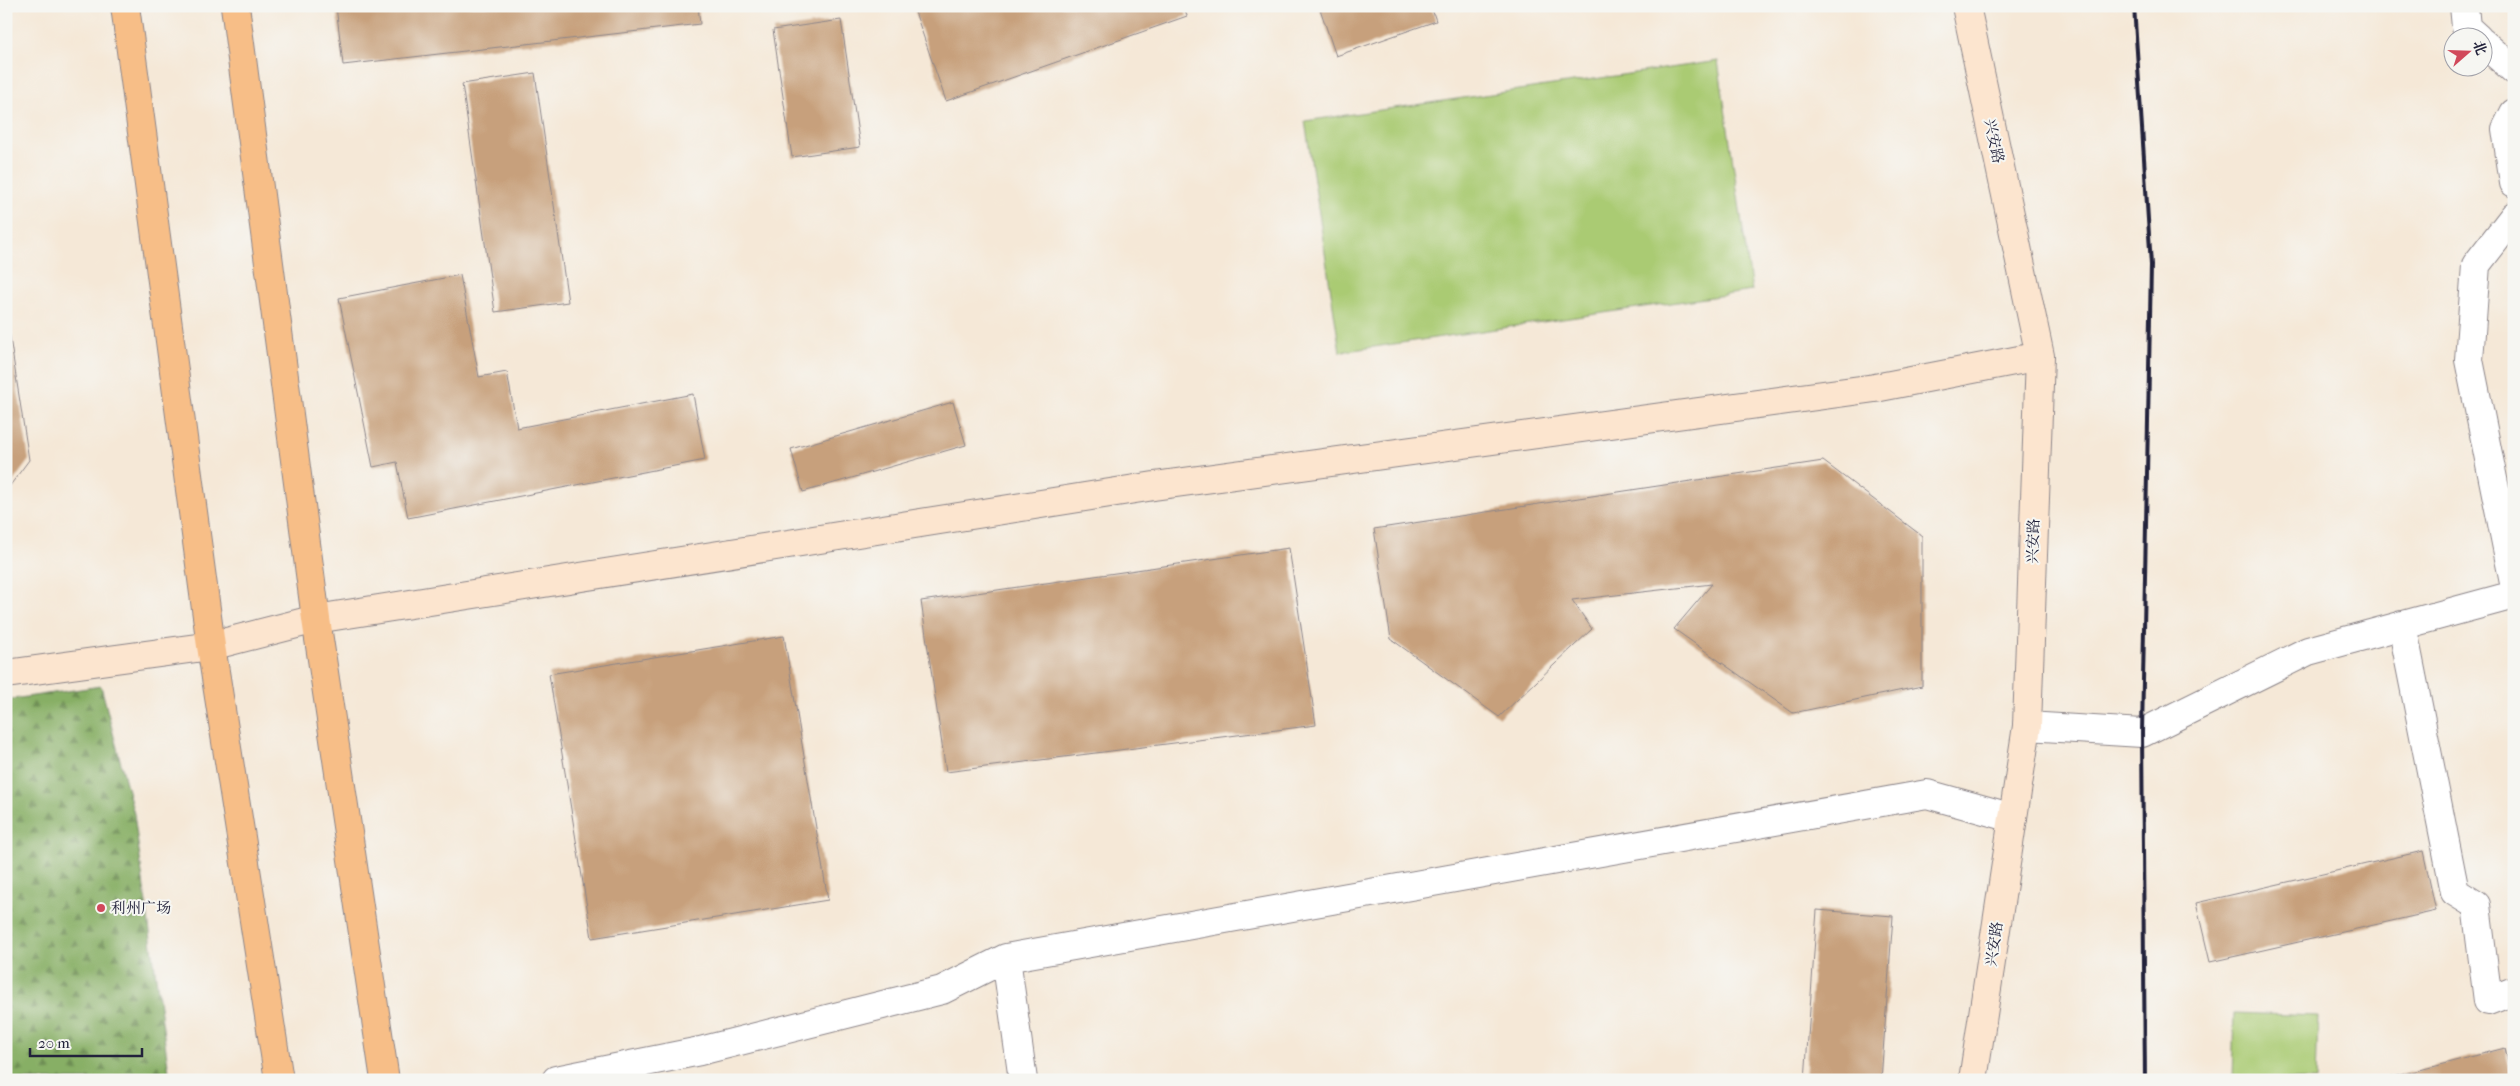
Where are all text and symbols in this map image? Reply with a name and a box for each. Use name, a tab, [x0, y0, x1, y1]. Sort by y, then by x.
north arrow	[2442, 28, 2492, 78]
text: 北	[2469, 38, 2490, 57]
street label: 兴安路	[1981, 117, 2007, 165]
street label: 兴安路	[2023, 518, 2043, 564]
place label: 利州广场	[111, 899, 171, 917]
marker: 利州广场	[95, 902, 107, 914]
street label: 兴安路	[1982, 920, 2006, 968]
scale bar	[30, 1026, 142, 1058]
text: 20 m	[38, 1034, 70, 1052]

